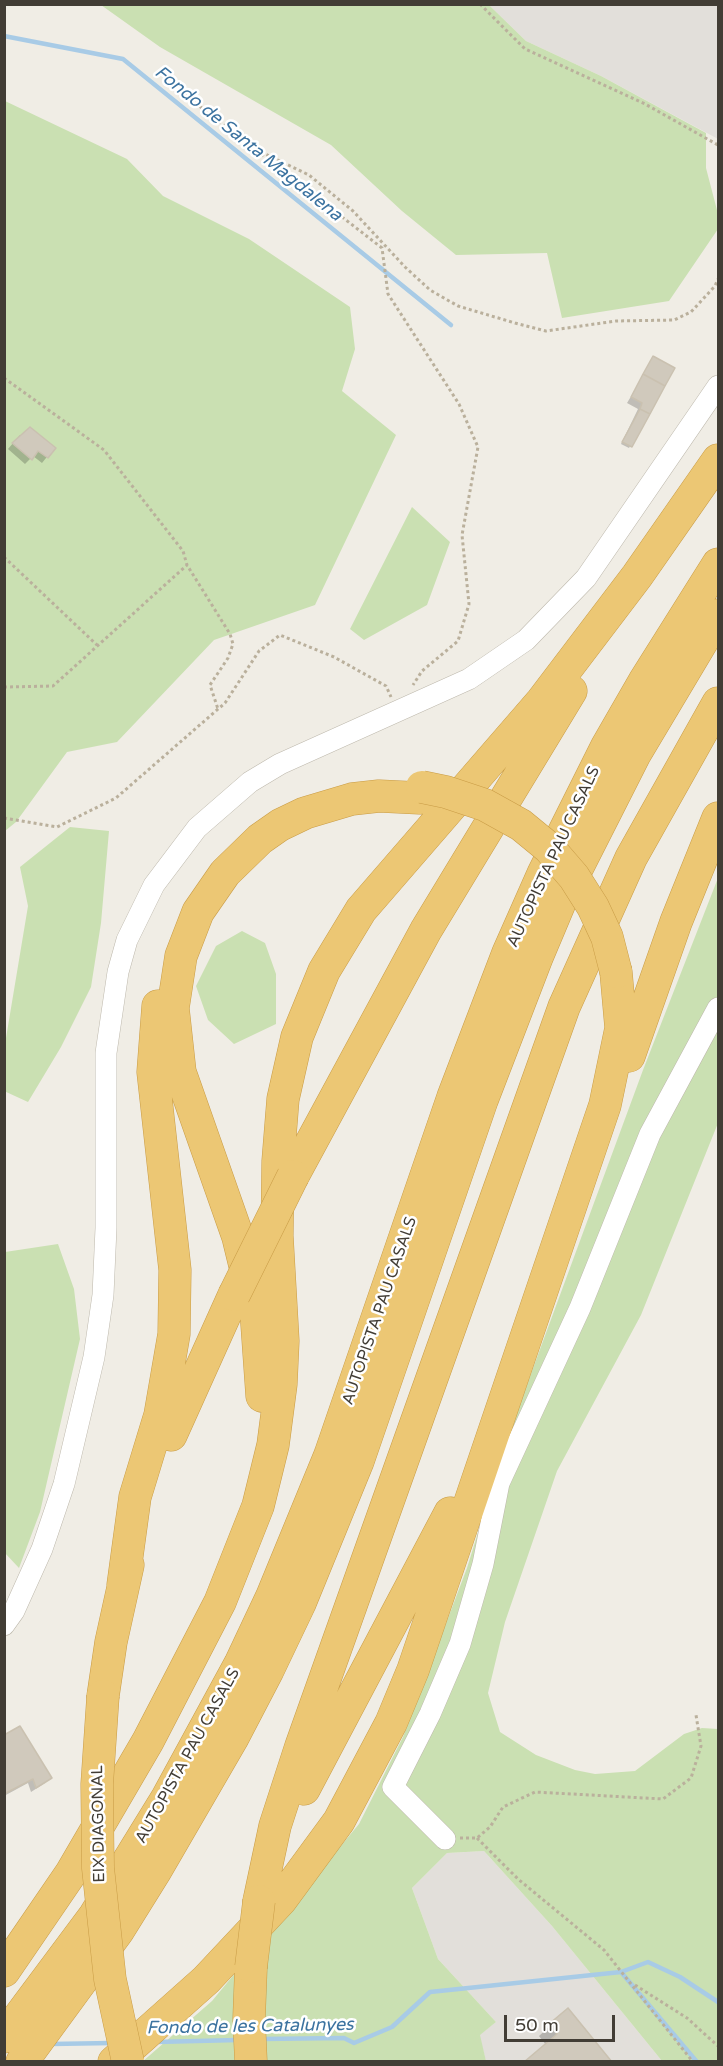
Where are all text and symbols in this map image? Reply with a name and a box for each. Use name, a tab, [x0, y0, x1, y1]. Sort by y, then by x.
water label: Fondo de Santa Magdalena	[150, 62, 346, 226]
street label: AUTOPISTA PAU CASALS	[504, 763, 604, 951]
street label: AUTOPISTA PAU CASALS	[339, 1215, 421, 1407]
street label: AUTOPISTA PAU CASALS	[132, 1665, 244, 1847]
street label: EIX DIAGONAL	[88, 1765, 110, 1883]
scale bar	[507, 2003, 618, 2041]
water label: Fondo de les Catalunyes	[146, 2014, 354, 2040]
text: 50 m	[515, 2014, 559, 2036]

